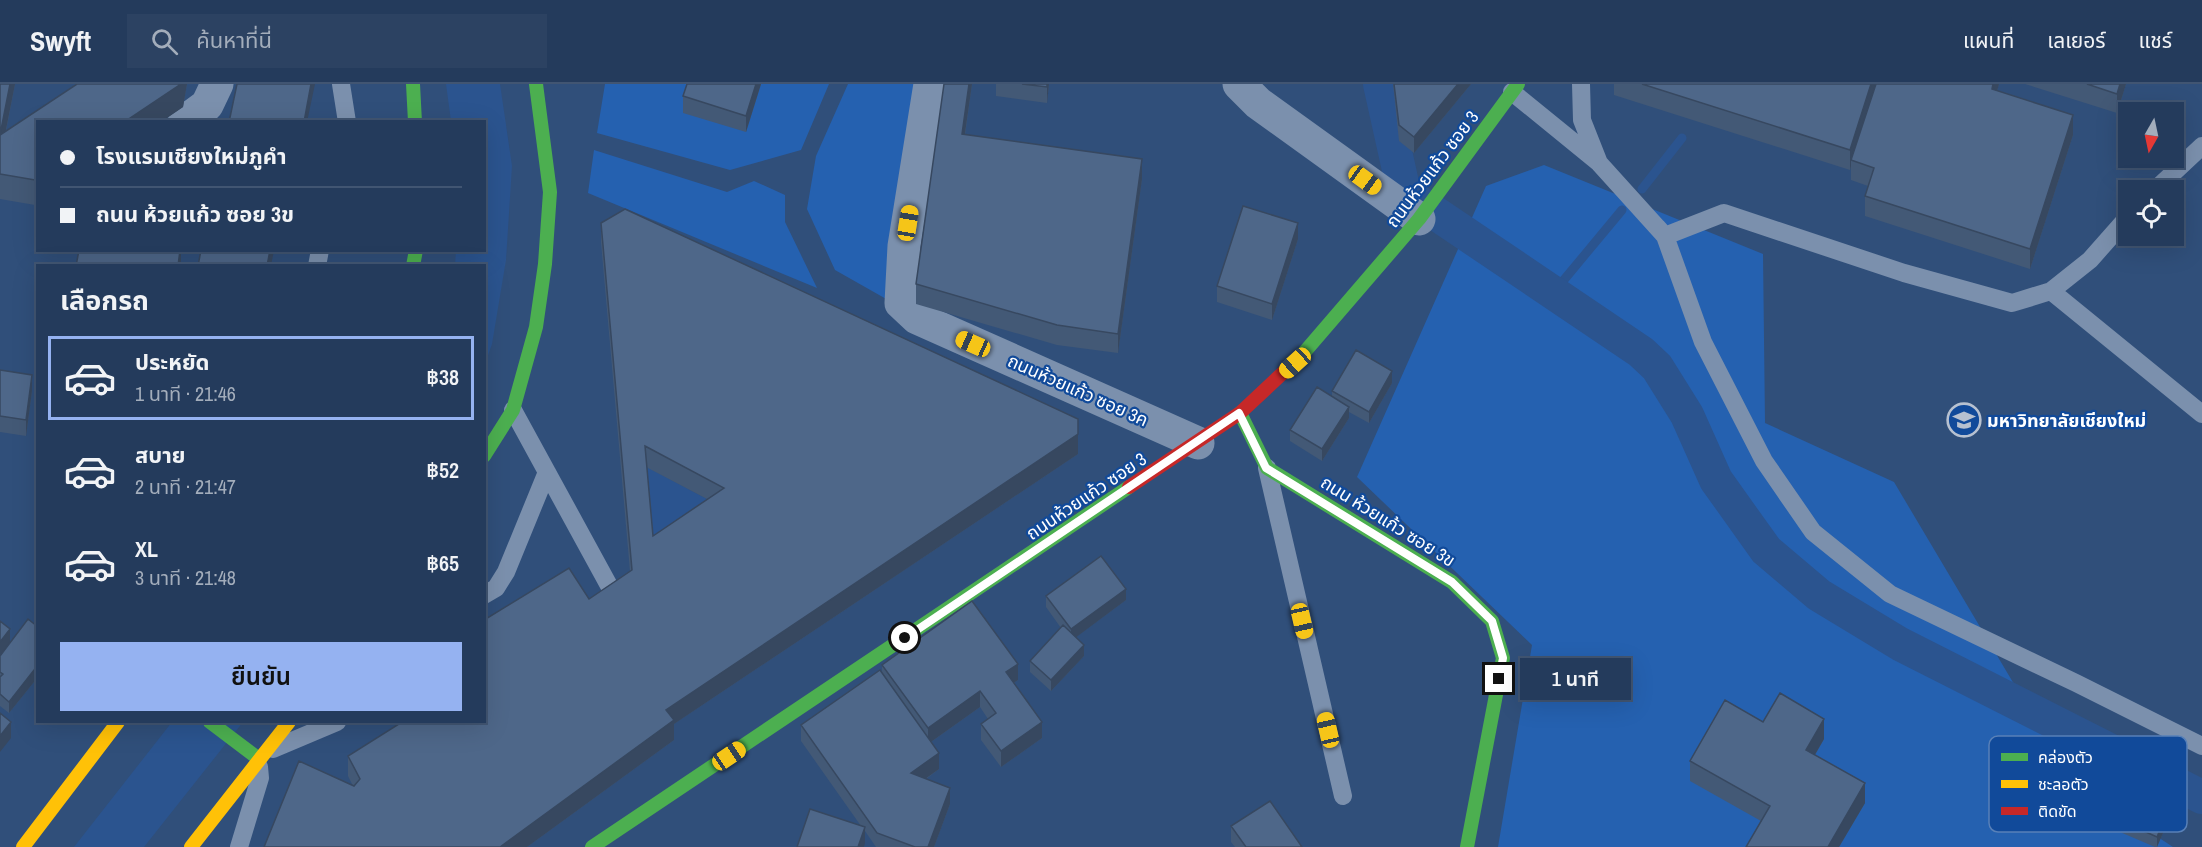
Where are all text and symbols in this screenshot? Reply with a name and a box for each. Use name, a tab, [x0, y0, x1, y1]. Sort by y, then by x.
search box	[127, 14, 547, 68]
text: Swyft	[30, 22, 91, 60]
icon: search	[148, 25, 181, 58]
text: ค้นหาที่นี่	[196, 25, 272, 55]
text: แผนที่	[1963, 26, 2014, 55]
text: เลเยอร์	[2047, 26, 2106, 55]
text: แชร์	[2139, 26, 2172, 55]
north arrow	[2118, 102, 2184, 168]
map controls	[2118, 102, 2184, 246]
street label: ถนนห้วยแก้ว ซอย 3	[1380, 105, 1484, 233]
text: โรงแรมเชียงใหม่ภูคำ	[96, 141, 287, 171]
car	[1345, 162, 1385, 198]
button: locate	[2118, 180, 2184, 246]
text: ถนน ห้วยแก้ว ซอย 3ข	[96, 199, 294, 229]
car	[896, 204, 920, 242]
text: เลือกรถ	[60, 282, 149, 318]
car	[953, 328, 993, 360]
car	[1276, 344, 1314, 382]
text: ประหยัด	[135, 347, 210, 377]
street label: ถนนห้วยแก้ว ซอย 3ค	[1004, 348, 1152, 432]
icon: car	[63, 351, 117, 405]
text: ฿38	[426, 362, 459, 392]
text: 1 นาที · 21:46	[135, 380, 236, 407]
school or university icon: มหาวิทยาลัยเชียงใหม่	[1946, 402, 1982, 438]
place label: มหาวิทยาลัยเชียงใหม่	[1987, 408, 2146, 433]
text: สบาย	[135, 440, 185, 470]
icon: car	[63, 444, 117, 498]
street label: ถนนห้วยแก้ว ซอย 3	[1021, 446, 1151, 546]
text: ฿52	[426, 455, 459, 485]
street label: ถนน ห้วยแก้ว ซอย 3ข	[1316, 470, 1460, 572]
text: 2 นาที · 21:47	[135, 473, 236, 500]
text: XL	[135, 534, 158, 564]
icon: car	[63, 537, 117, 591]
text: ฿65	[426, 548, 459, 578]
text: 3 นาที · 21:48	[135, 564, 236, 591]
car	[1289, 601, 1315, 641]
route start	[891, 624, 918, 651]
button: ยืนยัน	[60, 642, 462, 711]
callout: 1 นาที	[1520, 658, 1631, 700]
route end	[1485, 665, 1512, 692]
text: 1 นาที	[1552, 665, 1599, 692]
car	[1315, 710, 1341, 750]
legend	[1989, 736, 2187, 832]
car	[709, 738, 749, 774]
text: คล่องตัว	[2038, 746, 2093, 768]
text: ชะลอตัว	[2038, 773, 2089, 795]
text: ติดขัด	[2038, 800, 2077, 822]

